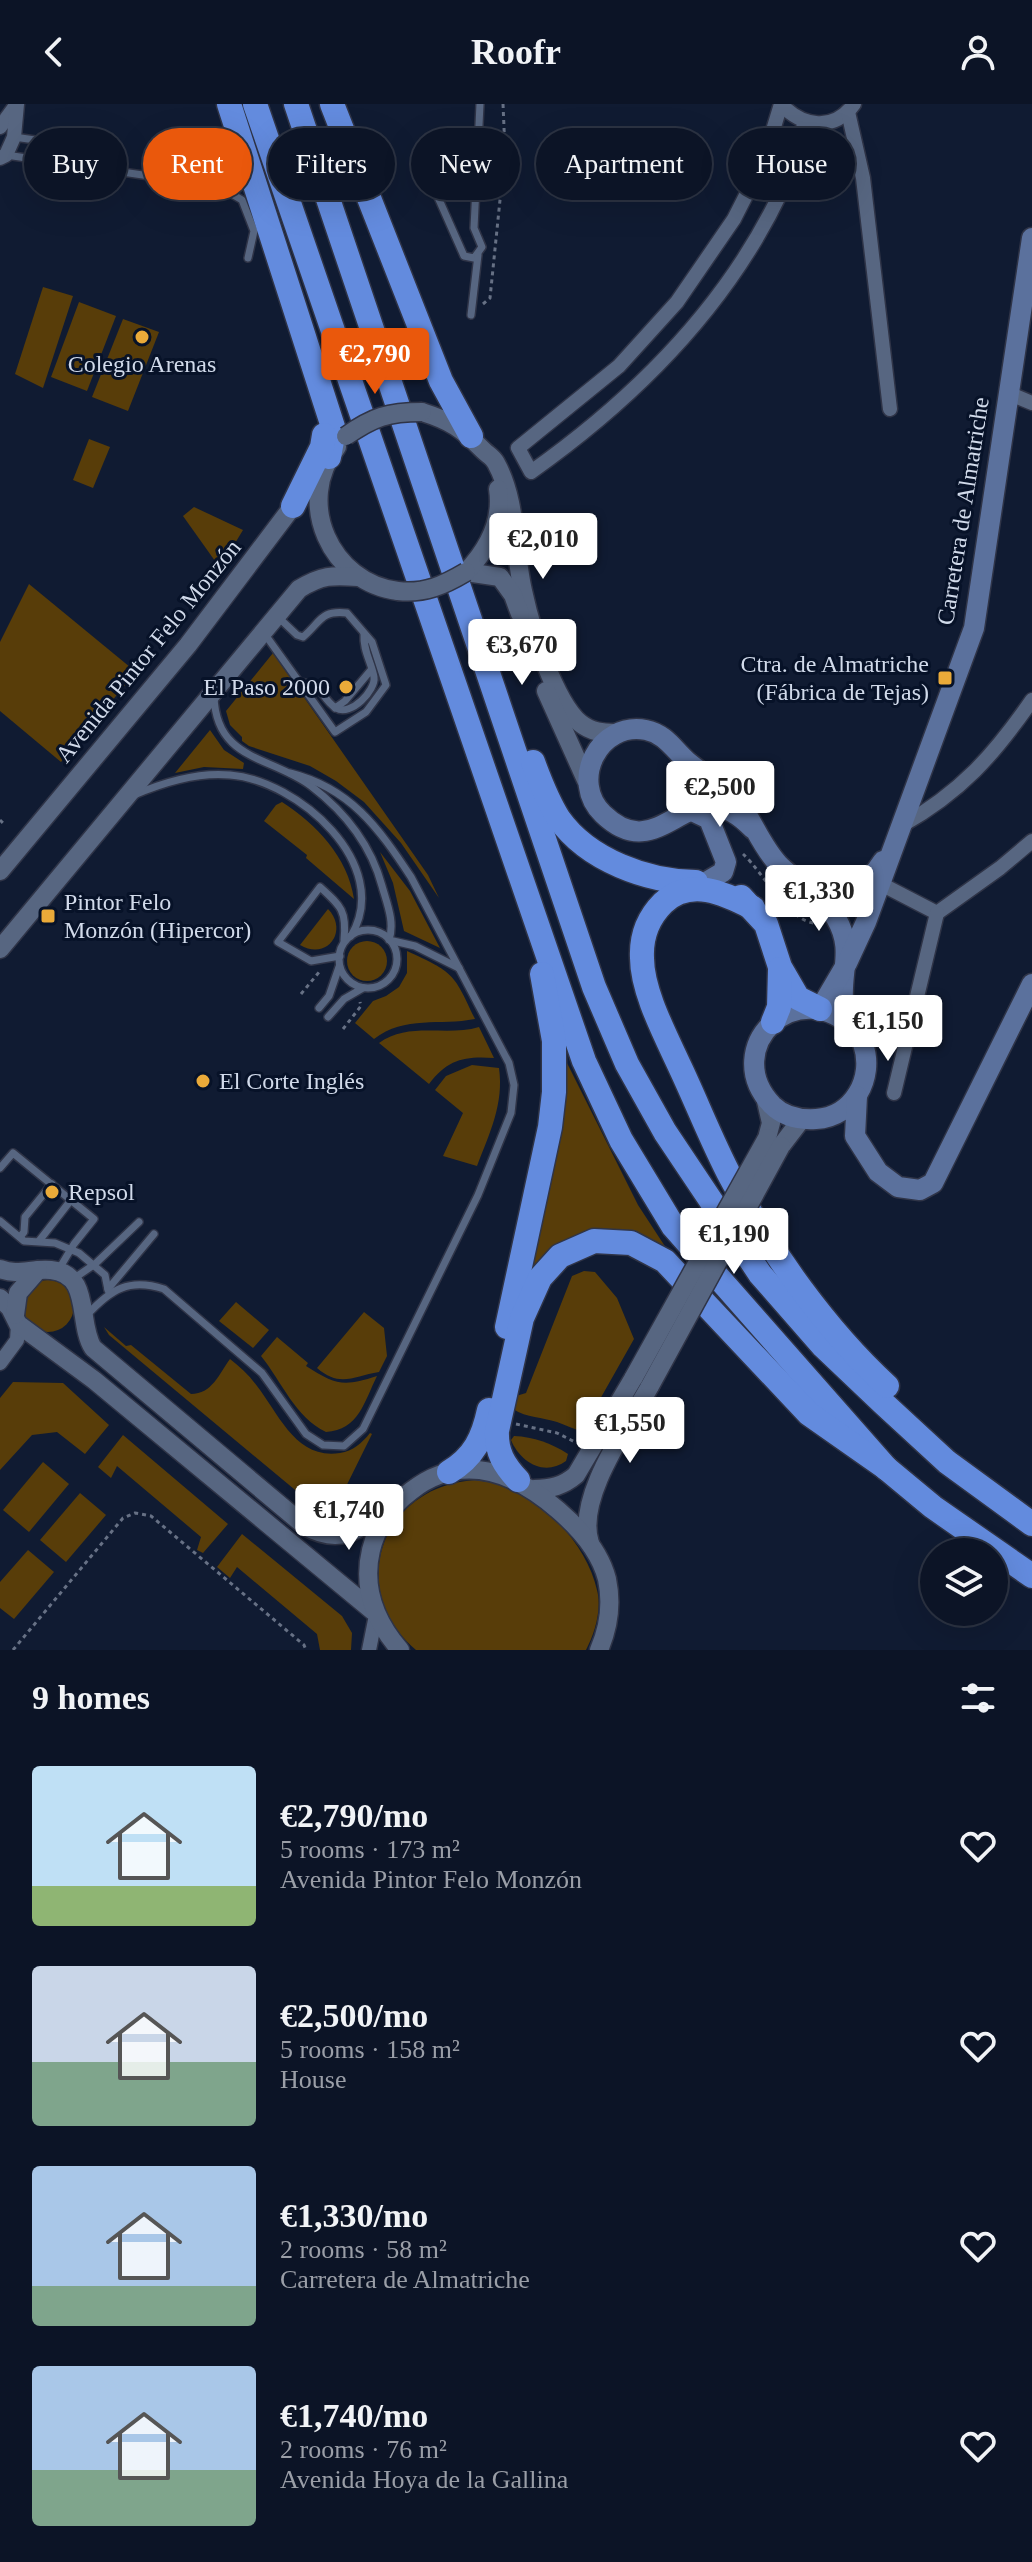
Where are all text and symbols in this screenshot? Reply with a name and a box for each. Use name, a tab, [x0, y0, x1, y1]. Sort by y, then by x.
icon: back	[32, 30, 76, 74]
icon: person	[956, 30, 1000, 74]
text: Roofr	[471, 32, 561, 72]
chip: Buy	[24, 128, 127, 200]
chip: Rent	[143, 128, 252, 200]
chip: Filters	[268, 128, 395, 200]
chip: New	[411, 128, 520, 200]
chip: Apartment	[536, 128, 712, 200]
chip: House	[728, 128, 855, 200]
marker: Colegio Arenas	[133, 328, 151, 346]
pin: €2,790	[310, 328, 440, 396]
text: €2,790	[339, 339, 411, 368]
place label: Colegio Arenas	[68, 351, 216, 377]
street label: Carretera de Almatriche	[932, 395, 994, 627]
pin: €2,010	[478, 513, 608, 581]
text: €2,010	[507, 524, 579, 553]
street label: Avenida Pintor Felo Monzón	[50, 534, 246, 768]
pin: €3,670	[457, 619, 587, 687]
text: €3,670	[486, 630, 558, 659]
place label: Ctra. de Almatriche (Fábrica de Tejas)	[740, 651, 929, 705]
marker: Ctra. de Almatriche (Fábrica de Tejas)	[936, 669, 954, 687]
place label: El Paso 2000	[203, 674, 330, 700]
marker: El Paso 2000	[337, 678, 355, 696]
pin: €2,500	[655, 761, 785, 829]
text: €2,500	[684, 772, 756, 801]
pin: €1,330	[754, 865, 884, 933]
text: €1,330	[783, 876, 855, 905]
place label: Pintor Felo Monzón (Hipercor)	[64, 889, 251, 943]
marker: Pintor Felo Monzón (Hipercor)	[39, 907, 57, 925]
pin: €1,150	[823, 995, 953, 1063]
text: €1,150	[852, 1006, 924, 1035]
place label: El Corte Inglés	[219, 1068, 364, 1094]
marker: El Corte Inglés	[194, 1072, 212, 1090]
place label: Repsol	[68, 1179, 135, 1205]
marker: Repsol	[43, 1183, 61, 1201]
pin: €1,190	[669, 1208, 799, 1276]
text: €1,190	[698, 1219, 770, 1248]
pin: €1,550	[565, 1397, 695, 1465]
text: €1,550	[594, 1408, 666, 1437]
pin: €1,740	[284, 1484, 414, 1552]
text: €1,740	[313, 1495, 385, 1524]
map controls	[920, 1538, 1008, 1626]
button: layers	[920, 1538, 1008, 1626]
icon: filters	[956, 1676, 1000, 1720]
text: 9 homes	[32, 1679, 150, 1716]
text: €2,790/mo	[280, 1797, 428, 1834]
icon: home	[96, 1798, 192, 1894]
icon: heart	[956, 1824, 1000, 1868]
text: 5 rooms · 173 m²	[280, 1835, 460, 1864]
text: Avenida Pintor Felo Monzón	[280, 1865, 582, 1894]
text: €2,500/mo	[280, 1997, 428, 2034]
icon: home	[96, 1998, 192, 2094]
icon: heart	[956, 2024, 1000, 2068]
text: 5 rooms · 158 m²	[280, 2035, 460, 2064]
text: House	[280, 2065, 346, 2094]
text: €1,330/mo	[280, 2197, 428, 2234]
icon: home	[96, 2198, 192, 2294]
icon: heart	[956, 2224, 1000, 2268]
text: 2 rooms · 58 m²	[280, 2235, 447, 2264]
text: Carretera de Almatriche	[280, 2265, 530, 2294]
text: €1,740/mo	[280, 2397, 428, 2434]
icon: home	[96, 2398, 192, 2494]
icon: heart	[956, 2424, 1000, 2468]
text: 2 rooms · 76 m²	[280, 2435, 447, 2464]
text: Avenida Hoya de la Gallina	[280, 2465, 568, 2494]

